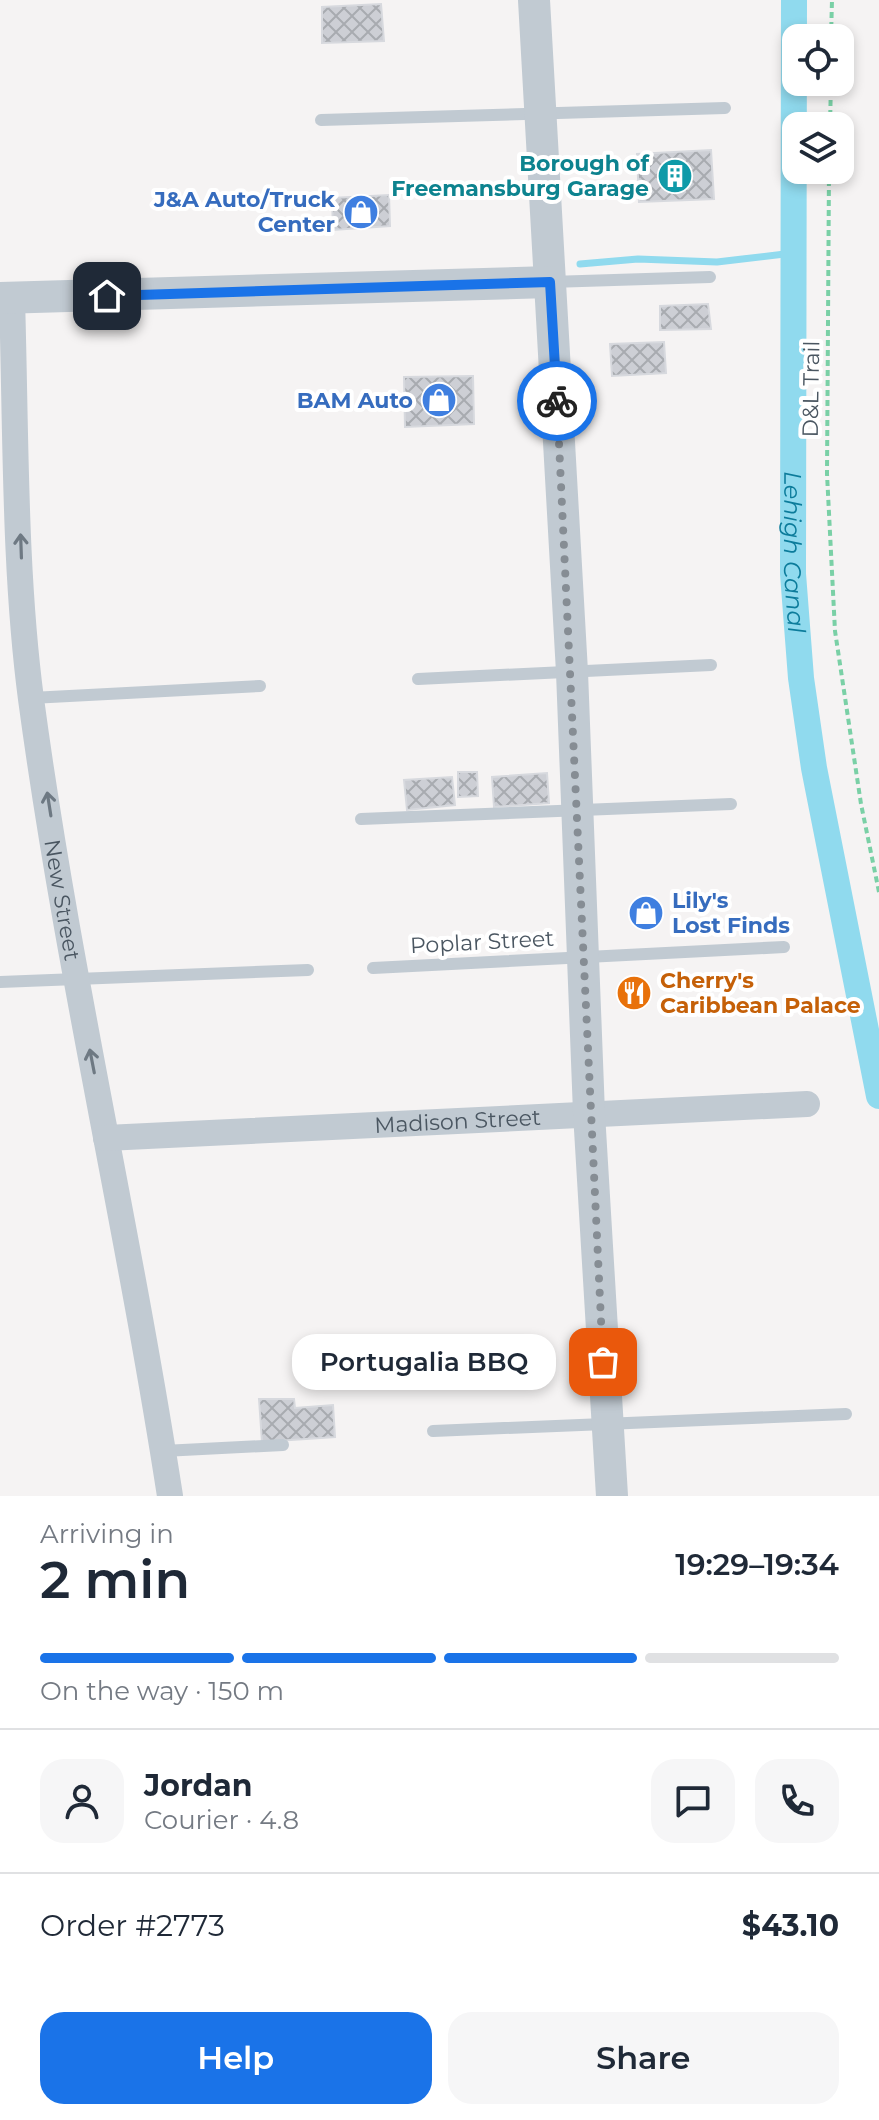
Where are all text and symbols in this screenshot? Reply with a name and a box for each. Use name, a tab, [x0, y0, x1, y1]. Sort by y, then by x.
map controls	[782, 24, 854, 184]
button: locate	[782, 24, 854, 96]
button: layers	[782, 112, 854, 184]
place label: Borough of Freemansburg Garage	[391, 150, 650, 202]
building icon: Borough of Freemansburg Garage	[656, 157, 694, 195]
place label: J&A Auto/Truck Center	[153, 186, 336, 238]
shop icon: J&A Auto/Truck Center	[342, 193, 380, 231]
pin	[73, 262, 141, 330]
icon: home	[85, 274, 129, 318]
street label: D&L Trail	[797, 340, 825, 438]
courier	[517, 361, 597, 441]
icon: bike	[535, 379, 579, 423]
shop icon: BAM Auto	[420, 381, 458, 419]
place label: BAM Auto	[297, 387, 413, 414]
water label: Lehigh Canal	[778, 471, 812, 635]
one-way arrow	[13, 533, 28, 560]
one-way arrow	[41, 792, 56, 818]
street label: New Street	[39, 837, 86, 963]
place label: Lily's Lost Finds	[672, 887, 790, 939]
shop icon: Lily's Lost Finds	[627, 894, 665, 932]
street label: Poplar Street	[409, 925, 555, 959]
place label: Cherry's Caribbean Palace	[660, 967, 861, 1019]
restaurant icon: Cherry's Caribbean Palace	[615, 974, 653, 1012]
one-way arrow	[83, 1049, 98, 1074]
street label: Madison Street	[374, 1103, 541, 1138]
pin	[569, 1328, 637, 1396]
callout: Portugalia BBQ	[291, 1334, 555, 1390]
icon: bag	[581, 1340, 625, 1384]
text: Portugalia BBQ	[320, 1346, 528, 1378]
text: Arriving in	[40, 1518, 174, 1550]
text: 19:29–19:34	[675, 1546, 839, 1583]
text: 2 min	[40, 1548, 190, 1611]
text: On the way · 150 m	[40, 1675, 284, 1707]
button: person	[40, 1759, 124, 1843]
button: chat	[651, 1759, 735, 1843]
button: phone	[755, 1759, 839, 1843]
text: Jordan	[144, 1767, 253, 1804]
text: Courier · 4.8	[144, 1804, 299, 1836]
text: Order #2773	[40, 1907, 225, 1944]
text: $43.10	[742, 1907, 839, 1944]
button: Help	[40, 2012, 432, 2104]
button: Share	[448, 2012, 839, 2104]

